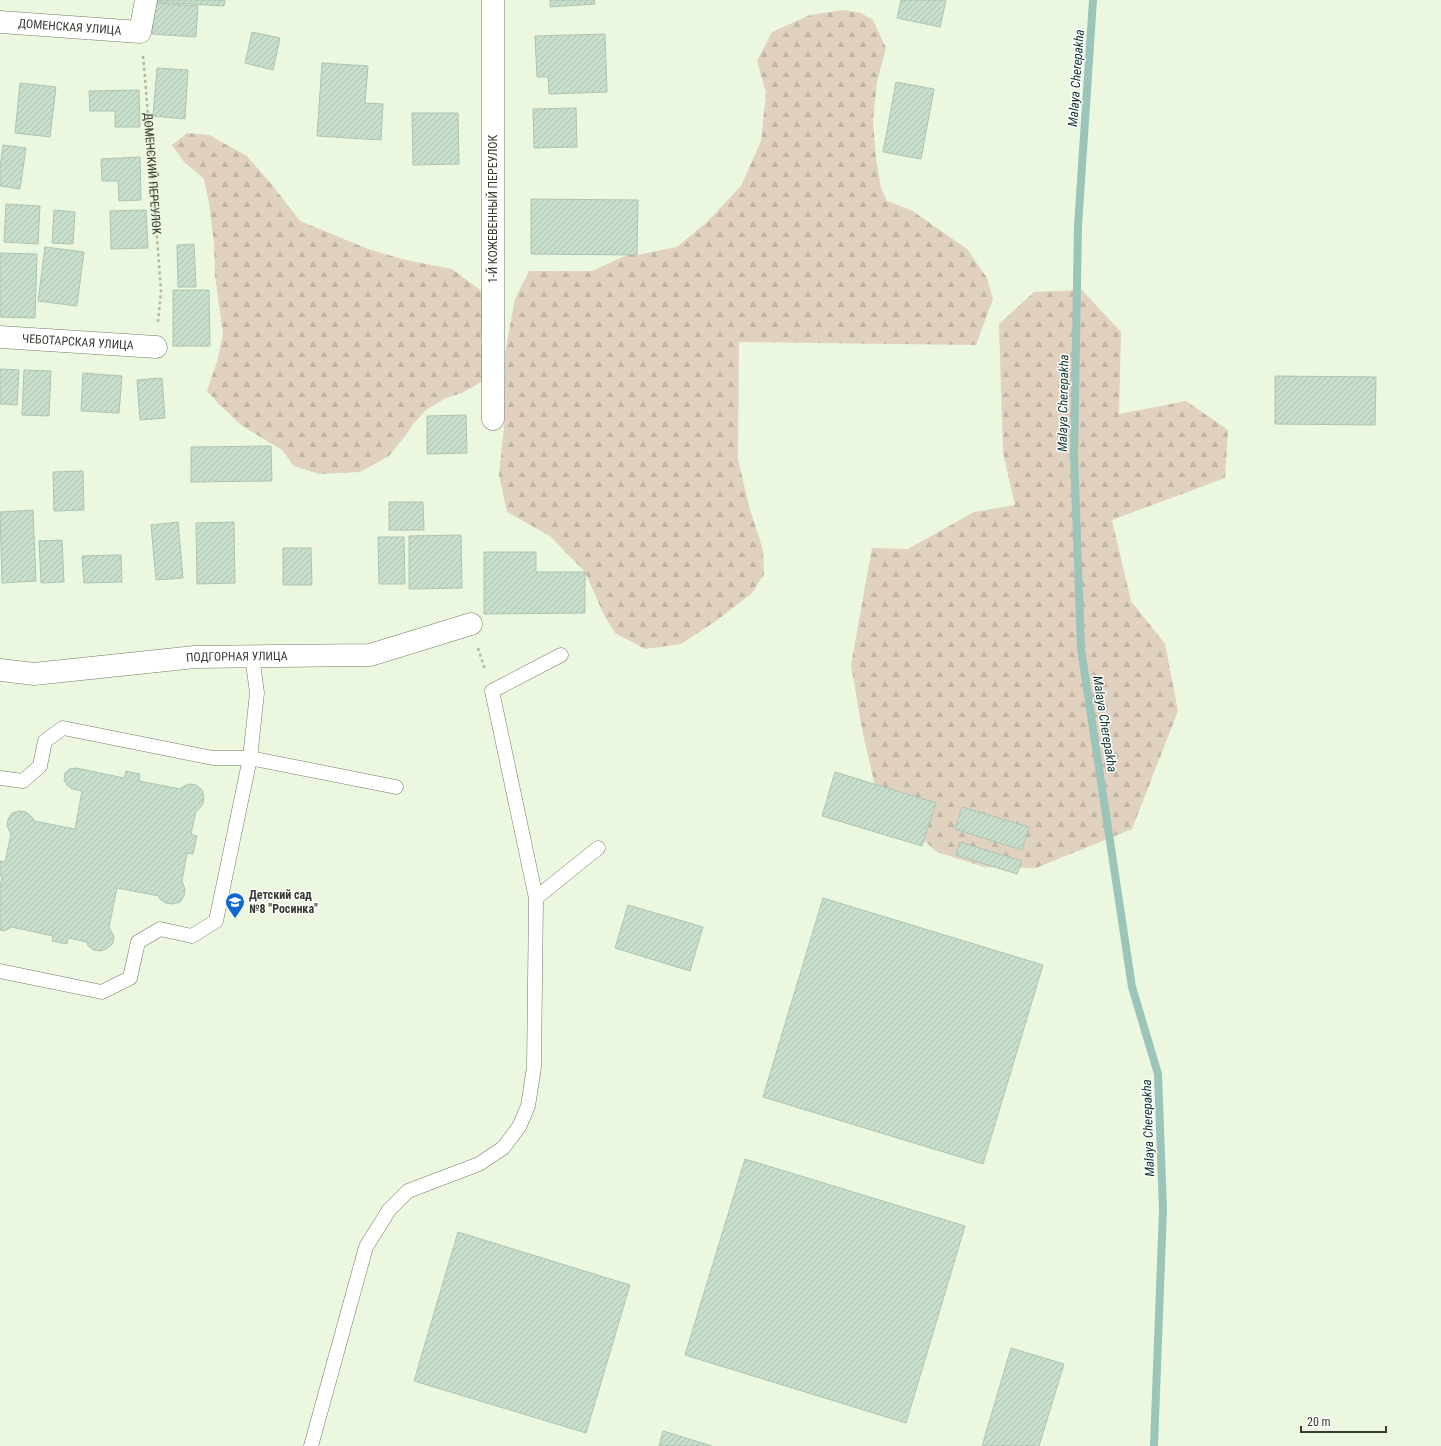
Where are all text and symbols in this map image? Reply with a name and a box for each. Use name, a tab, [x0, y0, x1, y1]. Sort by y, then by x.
street label: ДОМЕНСКАЯ УЛИЦА	[18, 16, 122, 38]
water label: Malaya Cherepakha	[1065, 29, 1087, 127]
street label: ДОМЕНСКИЙ ПЕРЕУЛОК	[141, 112, 164, 235]
street label: 1-Й КОЖЕВЕННЫЙ ПЕРЕУЛОК	[485, 135, 500, 283]
street label: ЧЕБОТАРСКАЯ УЛИЦА	[21, 331, 134, 353]
water label: Malaya Cherepakha	[1055, 354, 1071, 452]
street label: ПОДГОРНАЯ УЛИЦА	[185, 649, 288, 665]
water label: Malaya Cherepakha	[1090, 675, 1120, 773]
place label: Детский сад №8 "Росинка"	[249, 888, 318, 916]
school or university icon: Детский сад №8 "Росинка"	[224, 891, 246, 919]
water label: Malaya Cherepakha	[1139, 1079, 1157, 1177]
scale bar	[1301, 1408, 1386, 1434]
text: 20 m	[1307, 1415, 1331, 1429]

